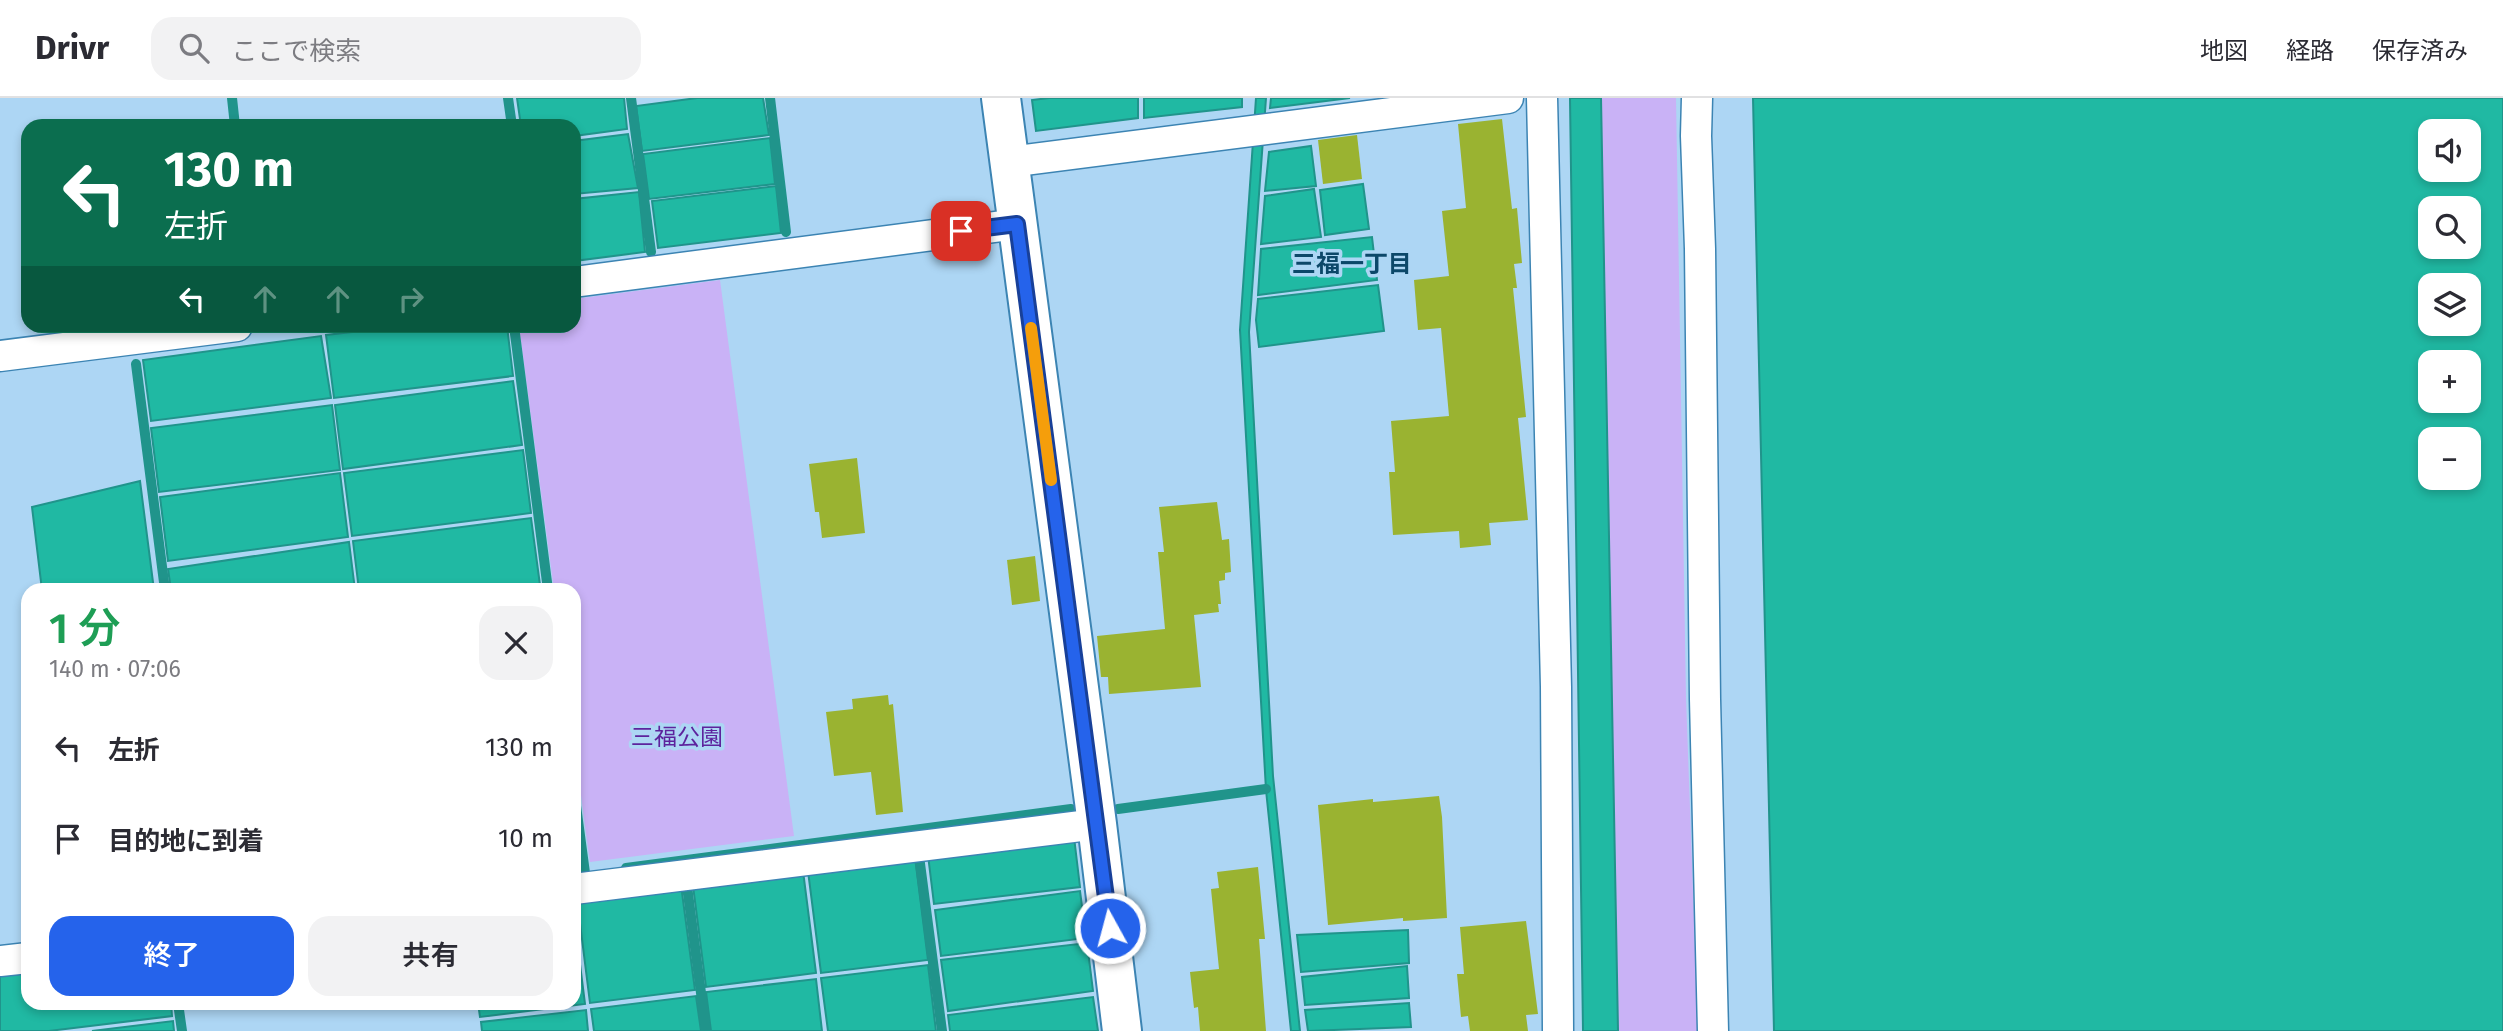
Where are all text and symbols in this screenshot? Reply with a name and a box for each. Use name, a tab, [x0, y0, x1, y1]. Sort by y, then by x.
search box	[151, 17, 641, 80]
text: Drivr	[35, 28, 109, 68]
icon: search	[175, 29, 213, 67]
text: ここで検索	[231, 36, 361, 67]
text: 地図	[2200, 37, 2248, 65]
text: 経路	[2286, 37, 2334, 65]
text: 保存済み	[2372, 37, 2468, 65]
map controls	[2418, 119, 2481, 490]
button: sound	[2418, 119, 2481, 182]
text: 130 m	[164, 140, 294, 199]
icon: left	[49, 147, 140, 238]
button: search	[2418, 196, 2481, 259]
pin	[931, 201, 991, 261]
text: 左折	[164, 207, 228, 245]
icon: arrive	[942, 212, 980, 250]
district label: 三福一丁目	[1292, 250, 1412, 278]
button: layers	[2418, 273, 2481, 336]
icon: left	[173, 280, 211, 318]
icon: ahead	[246, 280, 284, 318]
icon: ahead	[319, 280, 357, 318]
icon: right	[392, 280, 430, 318]
button: +	[2418, 350, 2481, 413]
button: −	[2418, 427, 2481, 490]
text: 1 分	[49, 604, 120, 654]
button: close	[479, 606, 553, 680]
text: 140 m · 07:06	[49, 655, 181, 683]
park label: 三福公園	[631, 723, 723, 751]
icon: left	[49, 729, 87, 767]
text: 130 m	[485, 732, 553, 763]
text: 左折	[108, 735, 160, 766]
icon: arrive	[49, 820, 87, 858]
text: 10 m	[498, 823, 553, 854]
text: 目的地に到着	[108, 826, 264, 857]
position arrow	[1073, 891, 1147, 965]
button: 終了	[49, 916, 294, 996]
button: 共有	[308, 916, 553, 996]

